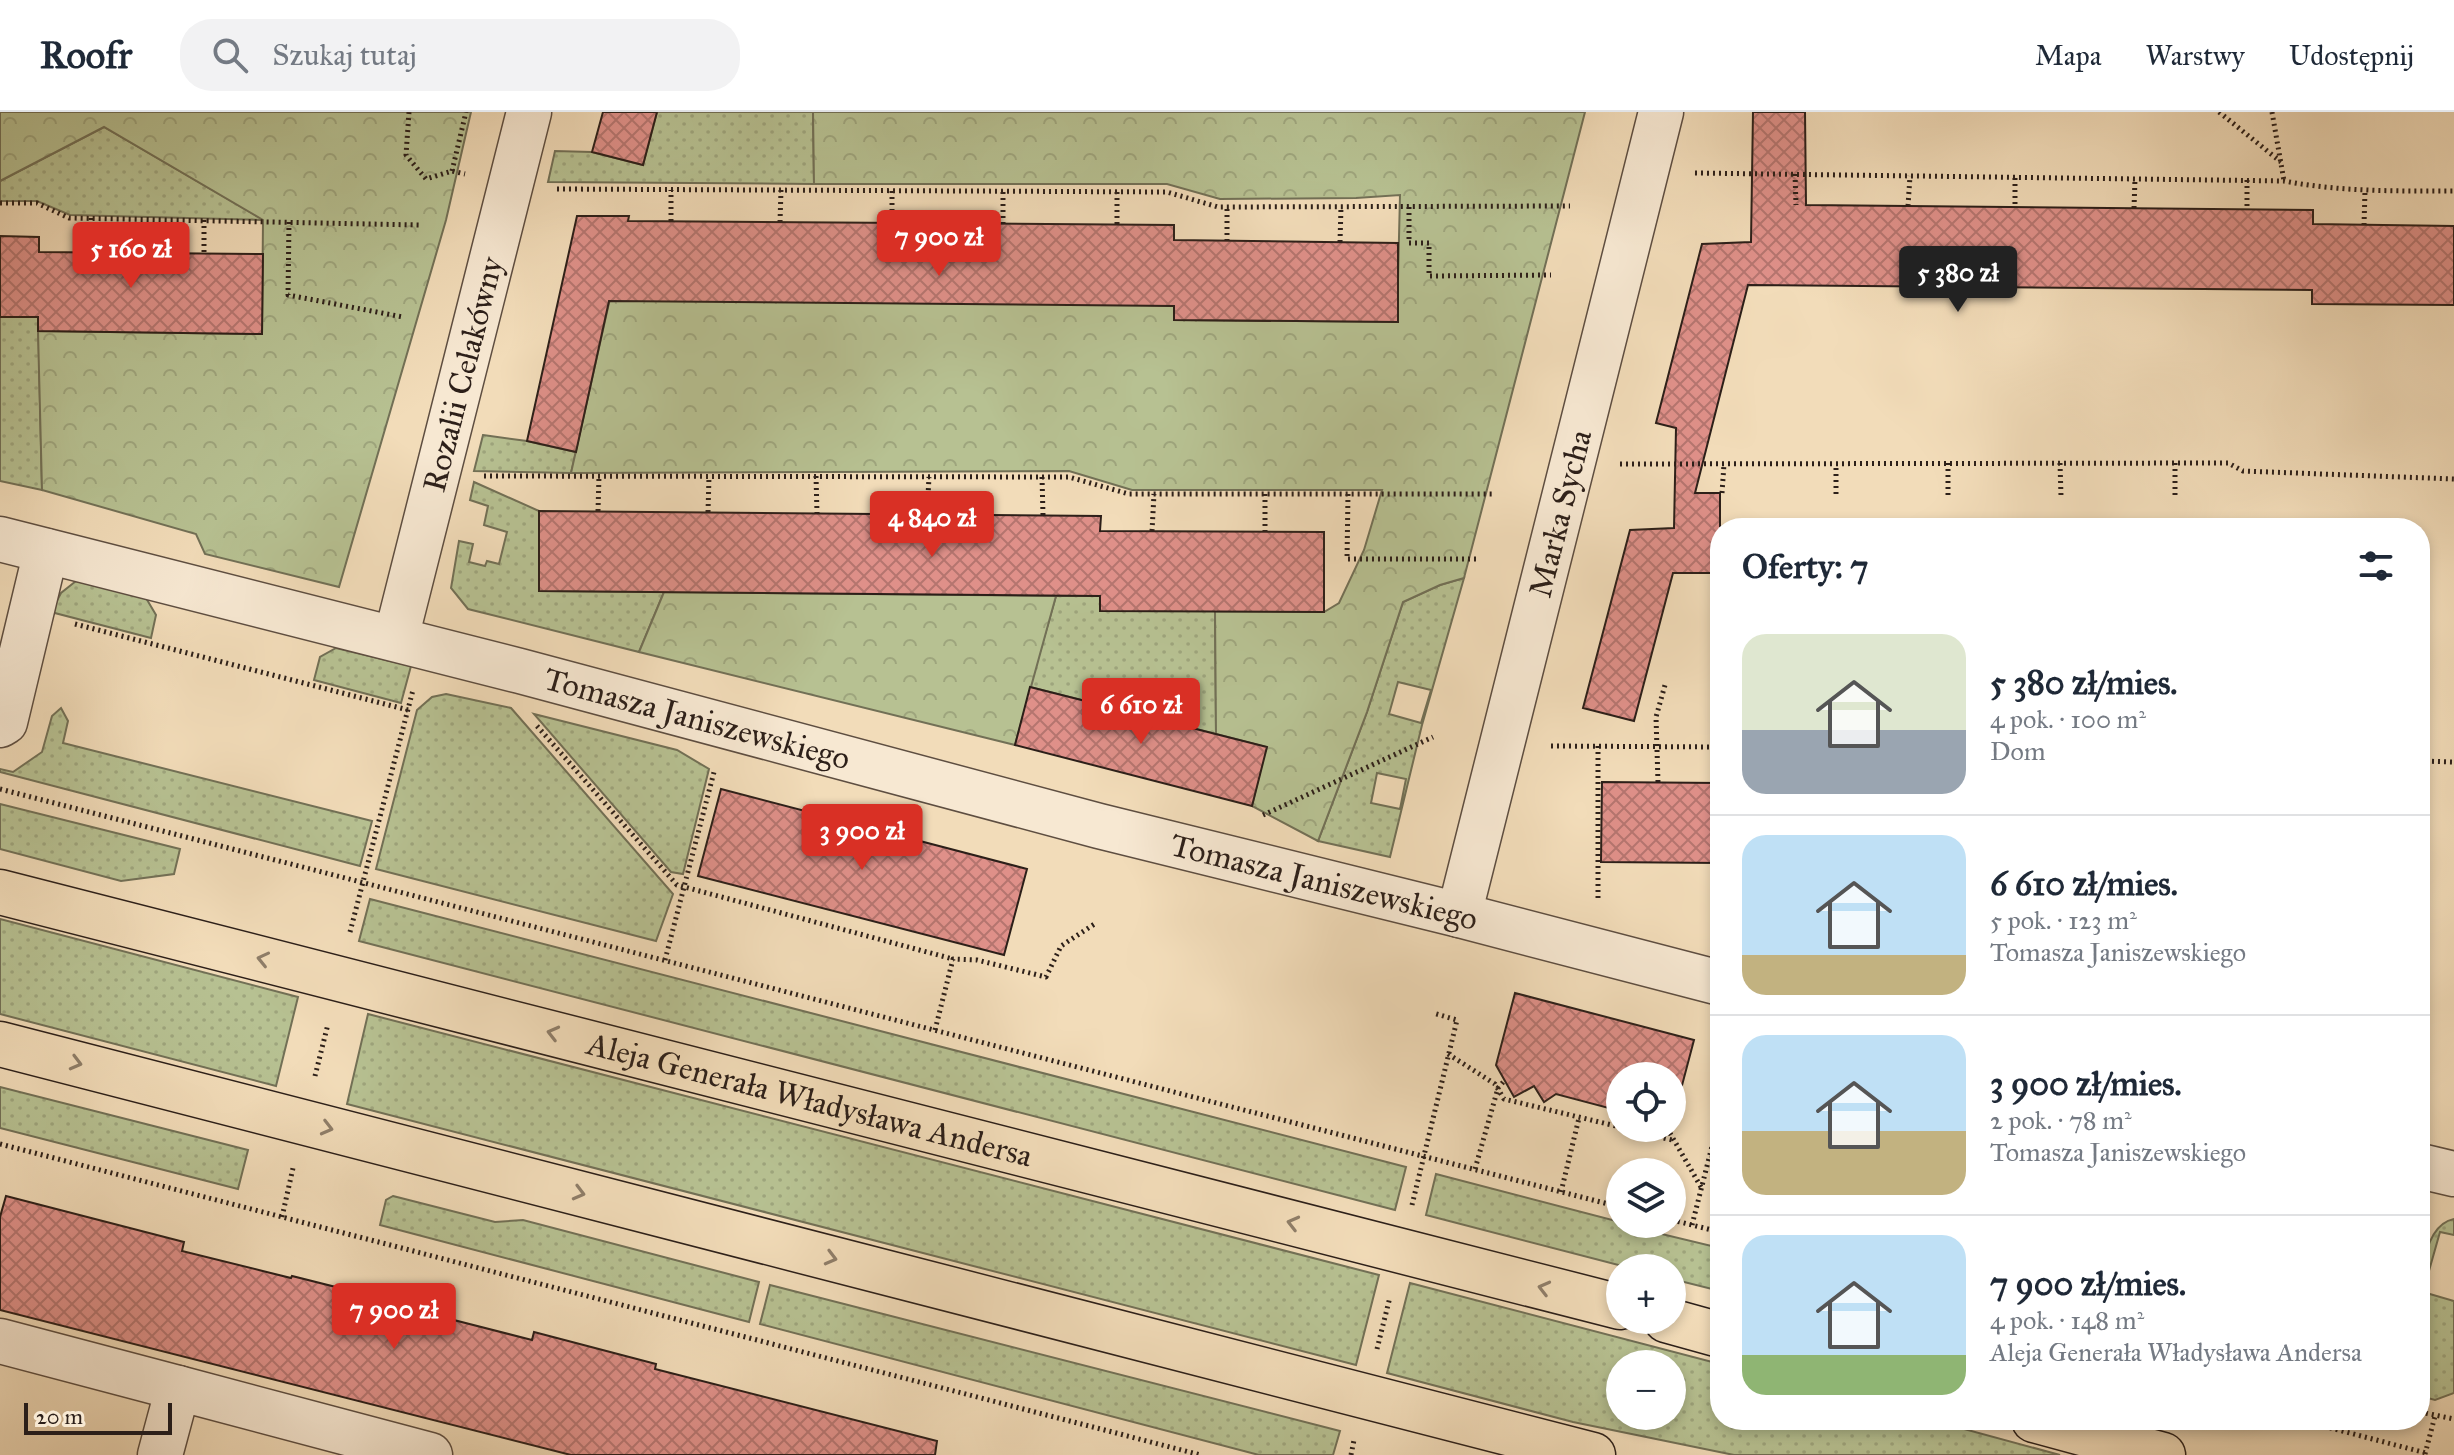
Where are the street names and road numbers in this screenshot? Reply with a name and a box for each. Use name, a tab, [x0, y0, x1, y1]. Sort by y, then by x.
street label: Rozalii Celakówny	[415, 252, 512, 496]
street label: Marka Sycha	[1521, 425, 1600, 601]
street label: Tomasza Janiszewskiego	[540, 659, 854, 779]
street label: Tomasza Janiszewskiego	[1167, 825, 1482, 939]
street label: Aleja Generała Władysława Andersa	[581, 1024, 1037, 1176]

